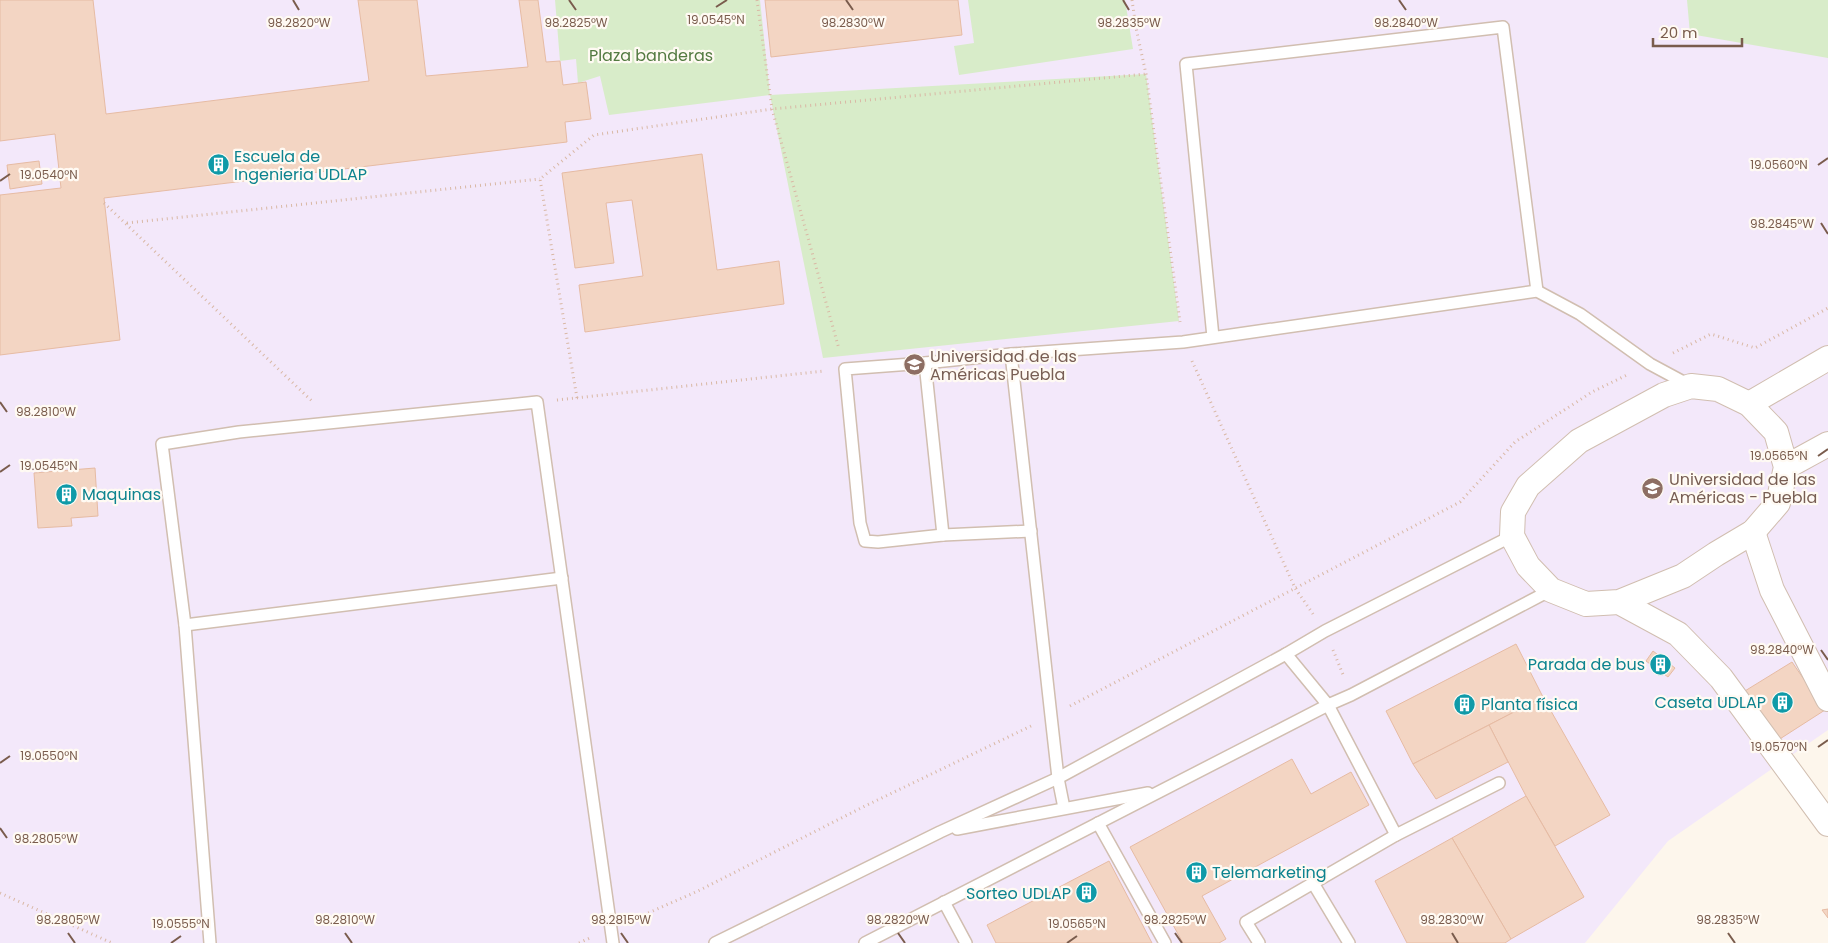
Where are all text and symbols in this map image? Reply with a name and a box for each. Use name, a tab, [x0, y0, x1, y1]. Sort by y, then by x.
text: 19.0545°N	[687, 11, 745, 28]
text: 98.2820°W	[267, 14, 331, 31]
text: 98.2825°W	[544, 14, 608, 31]
text: 98.2830°W	[821, 14, 885, 31]
text: 98.2835°W	[1097, 14, 1161, 31]
text: 98.2840°W	[1374, 14, 1438, 31]
scale bar	[1653, 15, 1742, 47]
text: 20 m	[1660, 22, 1698, 43]
park label: Plaza banderas	[589, 44, 713, 67]
place label: Escuela de Ingenieria UDLAP	[234, 145, 367, 186]
building icon: Escuela de Ingenieria UDLAP	[206, 153, 230, 177]
text: 19.0560°N	[1750, 156, 1808, 173]
text: 19.0540°N	[20, 166, 78, 183]
text: 98.2845°W	[1750, 215, 1814, 232]
place label: Universidad de las Américas Puebla	[930, 345, 1077, 386]
school or university icon: Universidad de las Américas Puebla	[902, 353, 926, 377]
text: 98.2810°W	[16, 403, 76, 420]
text: 19.0565°N	[1750, 447, 1808, 464]
text: 19.0545°N	[20, 457, 78, 474]
place label: Universidad de las Américas - Puebla	[1669, 468, 1817, 509]
school or university icon: Universidad de las Américas - Puebla	[1641, 476, 1665, 500]
building icon: Maquinas	[54, 482, 78, 506]
place label: Maquinas	[82, 483, 161, 506]
text: 98.2840°W	[1750, 641, 1814, 658]
building icon: Parada de bus	[1649, 652, 1673, 676]
place label: Parada de bus	[1528, 653, 1645, 676]
building icon: Caseta UDLAP	[1770, 690, 1794, 714]
place label: Caseta UDLAP	[1655, 691, 1766, 714]
building icon: Planta física	[1453, 692, 1477, 716]
place label: Planta física	[1481, 693, 1578, 716]
text: 19.0570°N	[1751, 738, 1807, 755]
text: 19.0550°N	[20, 747, 78, 764]
text: 98.2805°W	[14, 830, 78, 847]
building icon: Telemarketing	[1184, 860, 1208, 884]
place label: Telemarketing	[1212, 861, 1327, 884]
building icon: Sorteo UDLAP	[1075, 881, 1099, 905]
place label: Sorteo UDLAP	[966, 882, 1071, 905]
text: 98.2805°W	[36, 911, 100, 928]
text: 98.2810°W	[315, 911, 375, 928]
text: 98.2815°W	[591, 911, 651, 928]
text: 98.2820°W	[866, 911, 930, 928]
text: 98.2825°W	[1143, 911, 1207, 928]
text: 98.2830°W	[1420, 911, 1484, 928]
text: 98.2835°W	[1696, 911, 1760, 928]
text: 19.0555°N	[152, 915, 210, 932]
text: 19.0565°N	[1048, 915, 1106, 932]

